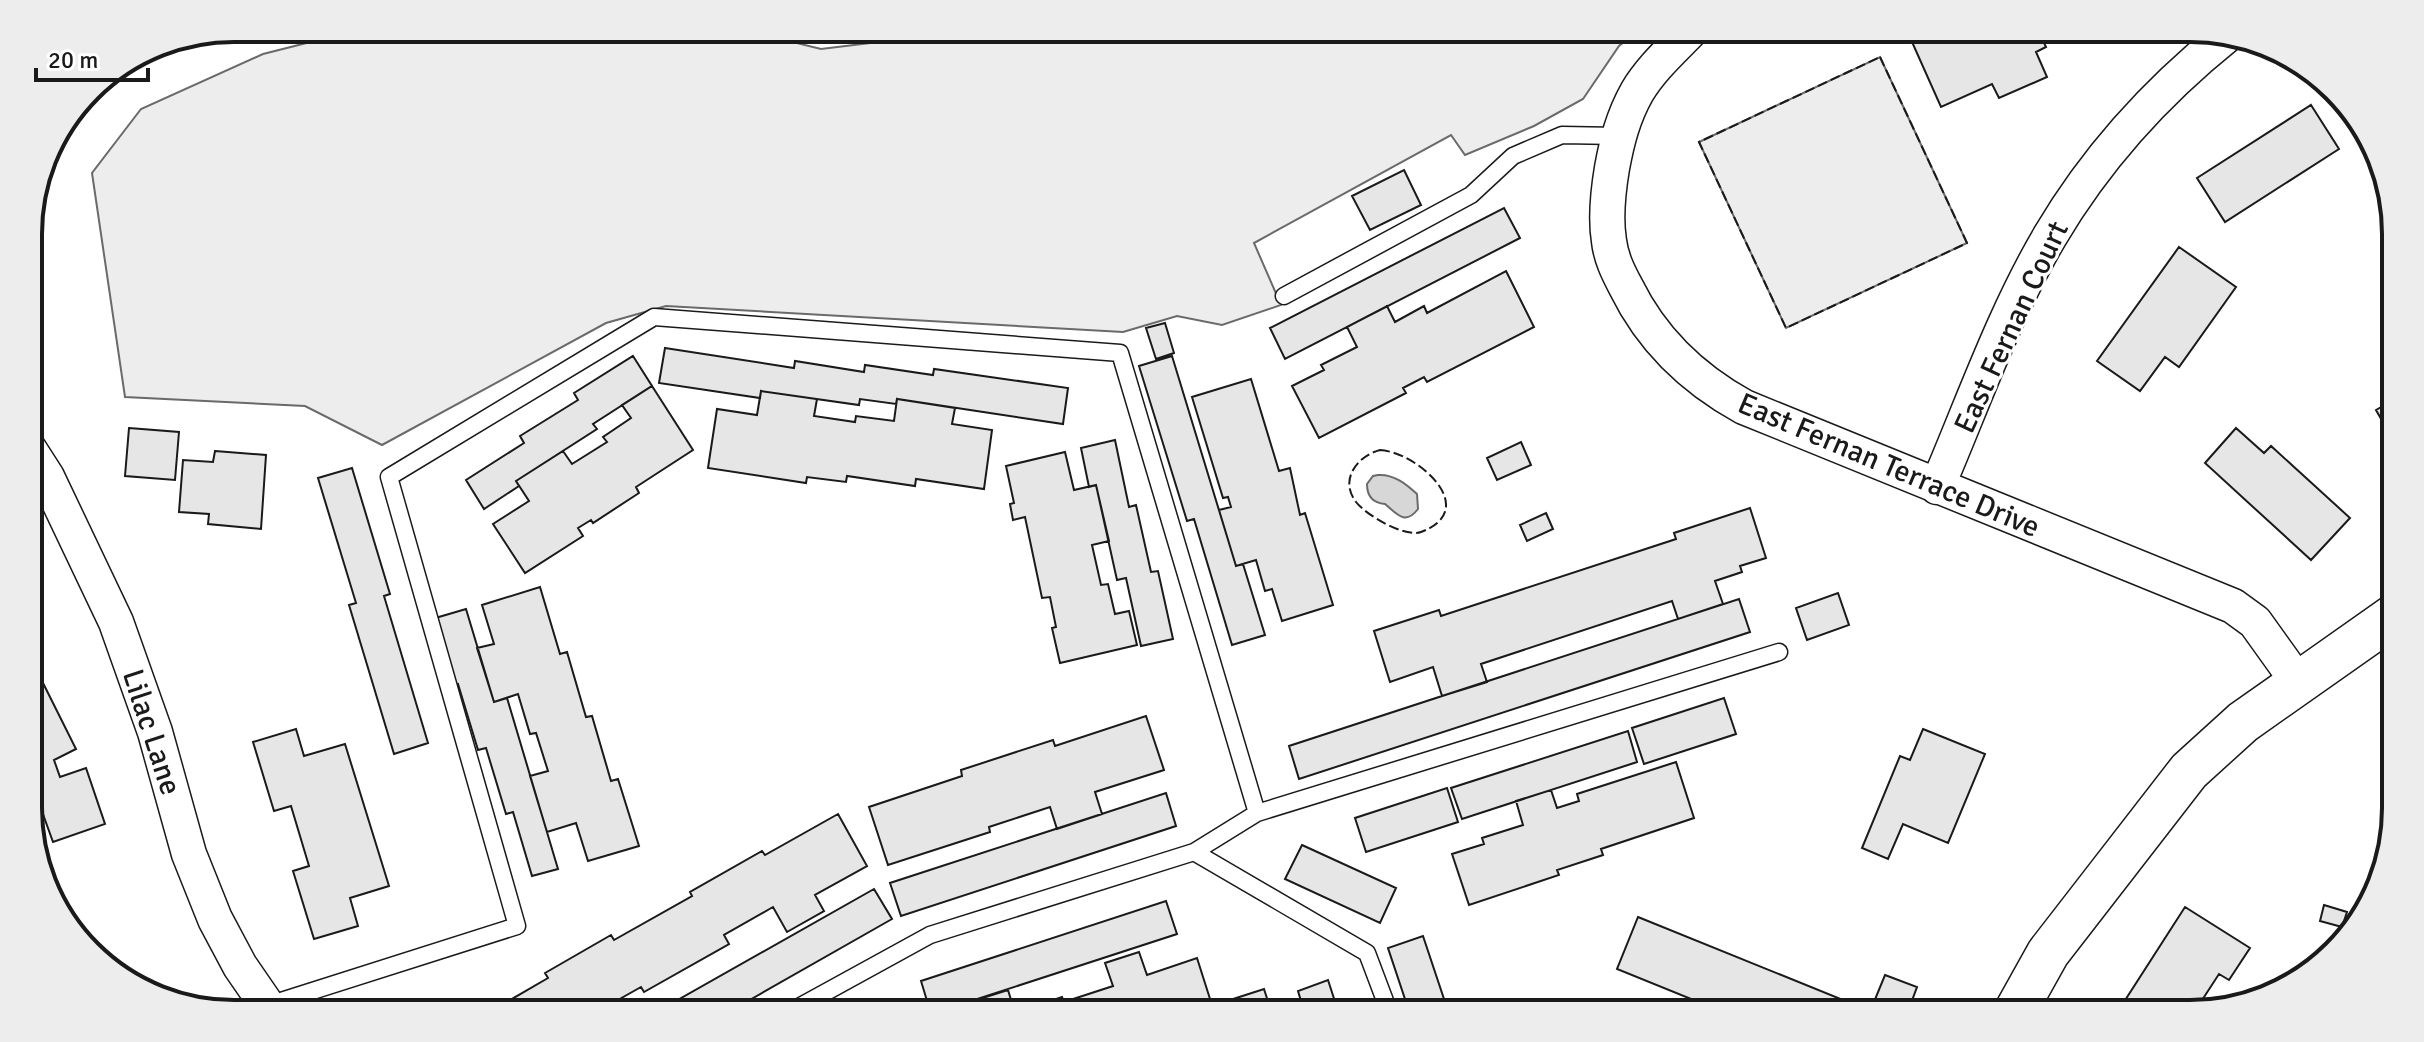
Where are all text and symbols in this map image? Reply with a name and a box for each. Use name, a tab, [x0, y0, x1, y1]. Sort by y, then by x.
scale bar	[36, 32, 148, 82]
text: 20 m	[48, 45, 98, 75]
street label: East Fernan Court	[1946, 215, 2077, 439]
street label: East Fernan Terrace Drive	[1732, 385, 2045, 546]
street label: Lilac Lane	[114, 665, 189, 800]

